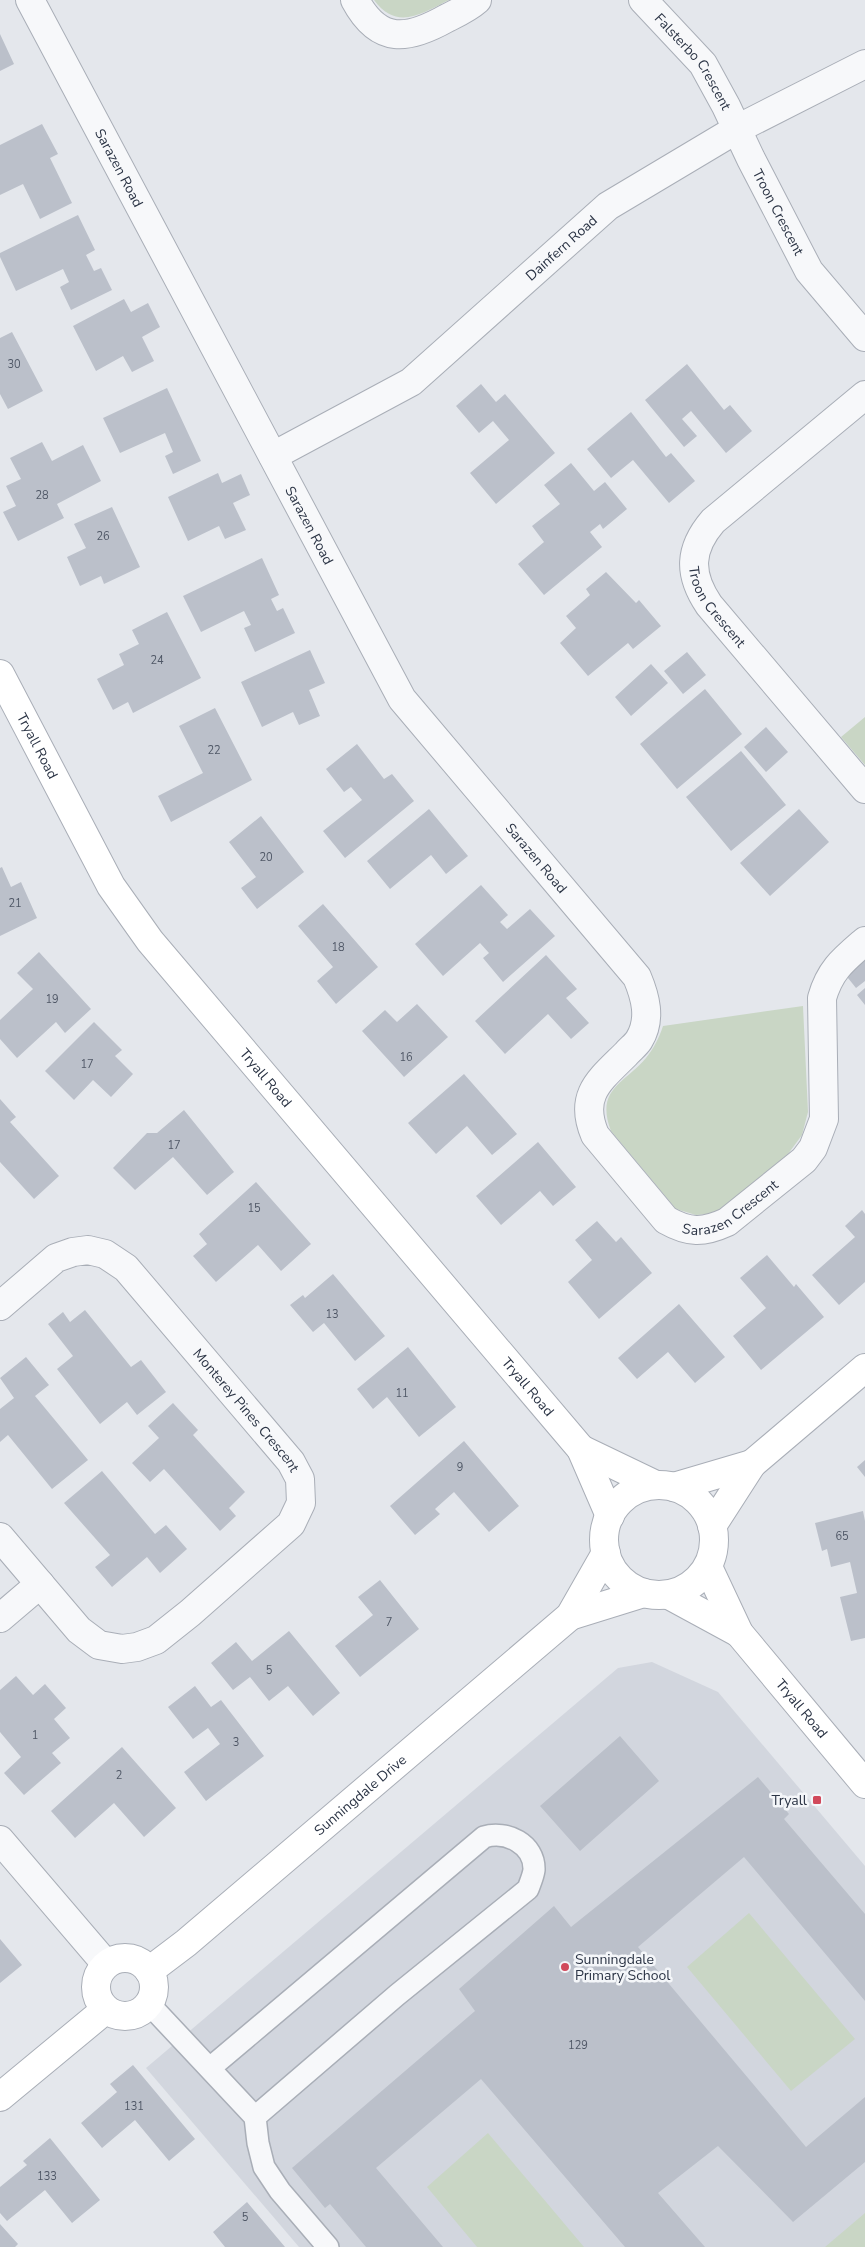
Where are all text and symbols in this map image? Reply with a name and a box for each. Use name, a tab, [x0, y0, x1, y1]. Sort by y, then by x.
street label: Falsterbo Crescent	[650, 9, 736, 113]
street label: Sarazen Road	[90, 125, 148, 211]
street label: Troon Crescent	[748, 166, 808, 259]
street label: Dainfern Road	[522, 211, 601, 285]
house number: 30	[7, 357, 21, 372]
street label: Sarazen Road	[280, 483, 338, 568]
house number: 28	[35, 488, 49, 503]
house number: 26	[96, 529, 110, 544]
street label: Troon Crescent	[684, 565, 750, 652]
house number: 24	[150, 653, 164, 668]
street label: Tryall Road	[12, 710, 62, 782]
house number: 22	[207, 743, 221, 758]
street label: Sarazen Road	[501, 819, 571, 897]
house number: 20	[259, 850, 273, 865]
house number: 21	[8, 896, 22, 911]
house number: 18	[331, 940, 345, 955]
house number: 19	[45, 992, 59, 1007]
street label: Tryall Road	[235, 1045, 296, 1112]
house number: 16	[399, 1050, 413, 1065]
house number: 17	[80, 1057, 94, 1072]
house number: 17	[167, 1138, 181, 1153]
street label: Sarazen Crescent	[680, 1175, 782, 1240]
house number: 15	[247, 1201, 261, 1216]
house number: 13	[325, 1307, 339, 1322]
street label: Monterey Pines Crescent	[189, 1345, 304, 1475]
street label: Tryall Road	[497, 1353, 558, 1420]
house number: 11	[395, 1386, 409, 1401]
house number: 9	[457, 1460, 463, 1475]
house number: 65	[835, 1529, 849, 1544]
house number: 7	[386, 1615, 392, 1630]
house number: 5	[266, 1663, 273, 1678]
street label: Tryall Road	[771, 1675, 832, 1742]
house number: 1	[32, 1728, 38, 1743]
house number: 3	[233, 1735, 239, 1750]
street label: Sunningdale Drive	[310, 1750, 411, 1840]
house number: 2	[116, 1768, 122, 1783]
place label: Tryall	[771, 1791, 808, 1810]
marker: Tryall	[811, 1794, 823, 1806]
place label: Sunningdale Primary School	[575, 1950, 671, 1985]
marker: Sunningdale Primary School	[559, 1961, 571, 1973]
house number: 129	[568, 2038, 588, 2053]
house number: 131	[124, 2099, 144, 2114]
house number: 133	[37, 2169, 57, 2184]
house number: 5	[242, 2210, 249, 2225]

